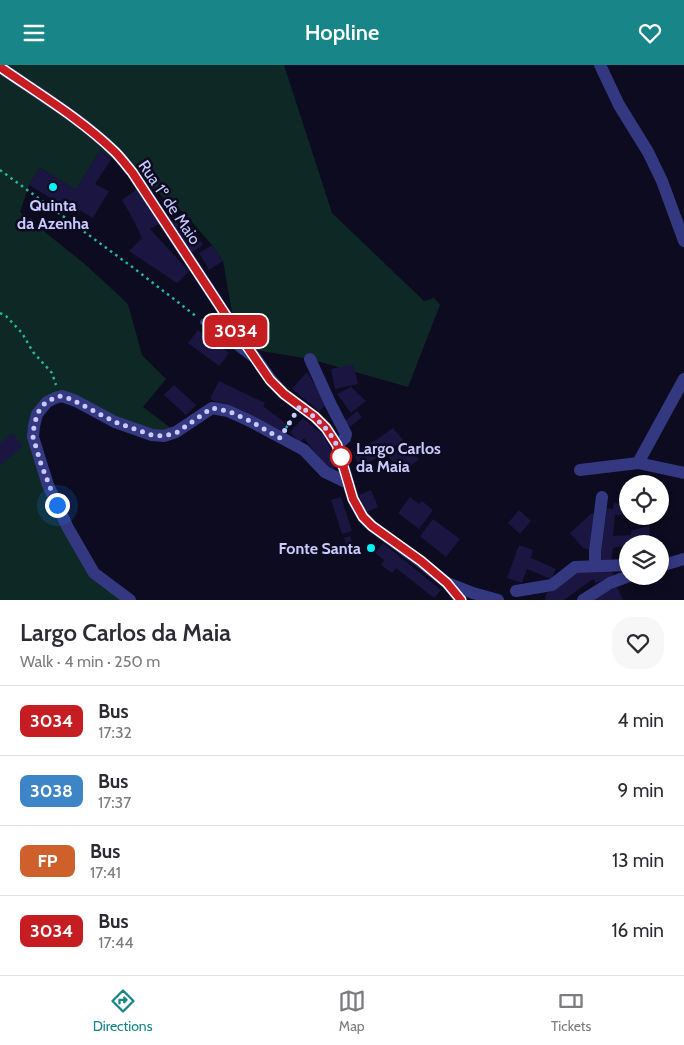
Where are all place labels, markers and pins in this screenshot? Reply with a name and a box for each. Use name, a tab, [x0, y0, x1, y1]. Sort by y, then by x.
marker: Quinta da Azenha	[47, 181, 59, 193]
place label: Quinta da Azenha	[17, 196, 89, 233]
place label: Largo Carlos da Maia	[356, 439, 441, 476]
marker: Largo Carlos da Maia	[330, 446, 352, 468]
place label: Fonte Santa	[279, 539, 361, 558]
marker: Fonte Santa	[365, 542, 377, 554]

